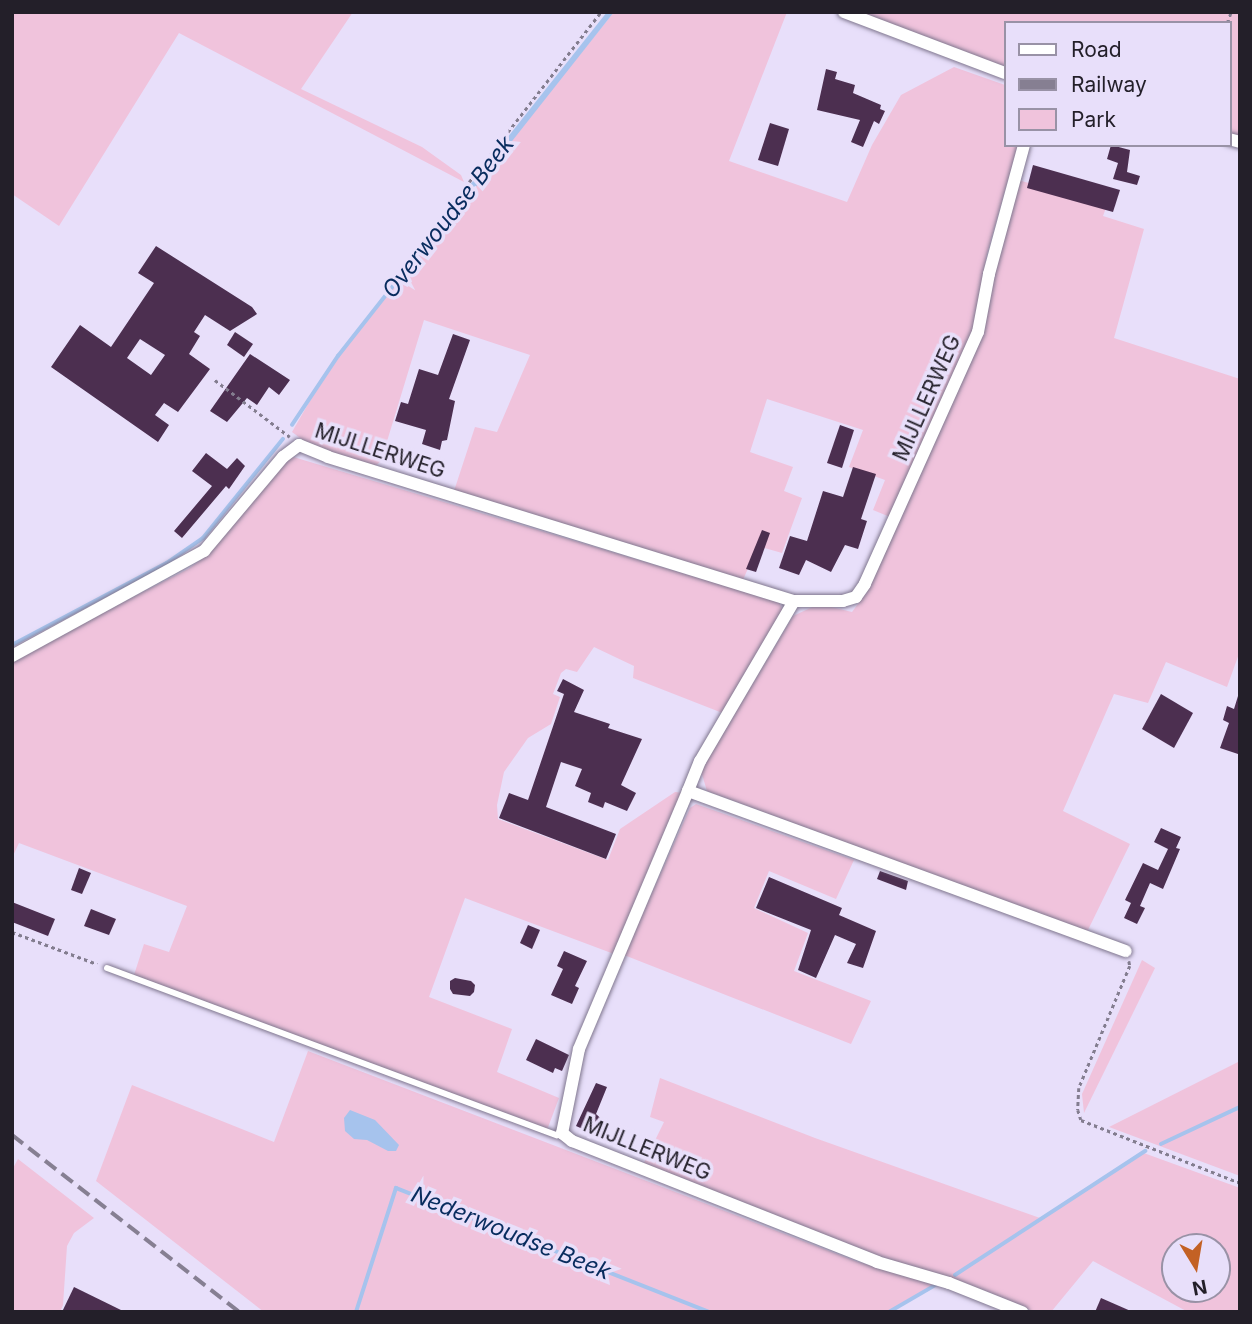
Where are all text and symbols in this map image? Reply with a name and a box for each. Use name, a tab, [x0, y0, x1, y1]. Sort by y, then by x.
legend	[1004, 21, 1231, 147]
text: Road	[1071, 37, 1122, 62]
text: Railway	[1071, 72, 1147, 97]
text: Park	[1071, 107, 1116, 132]
water label: Overwoudse Beek	[376, 130, 520, 304]
street label: MIJLLERWEG	[888, 331, 966, 465]
street label: MIJLLERWEG	[312, 418, 448, 484]
street label: MIJLLERWEG	[579, 1112, 715, 1186]
water label: Nederwoudse Beek	[407, 1180, 615, 1286]
north arrow	[1161, 1233, 1231, 1303]
text: N	[1190, 1274, 1209, 1300]

